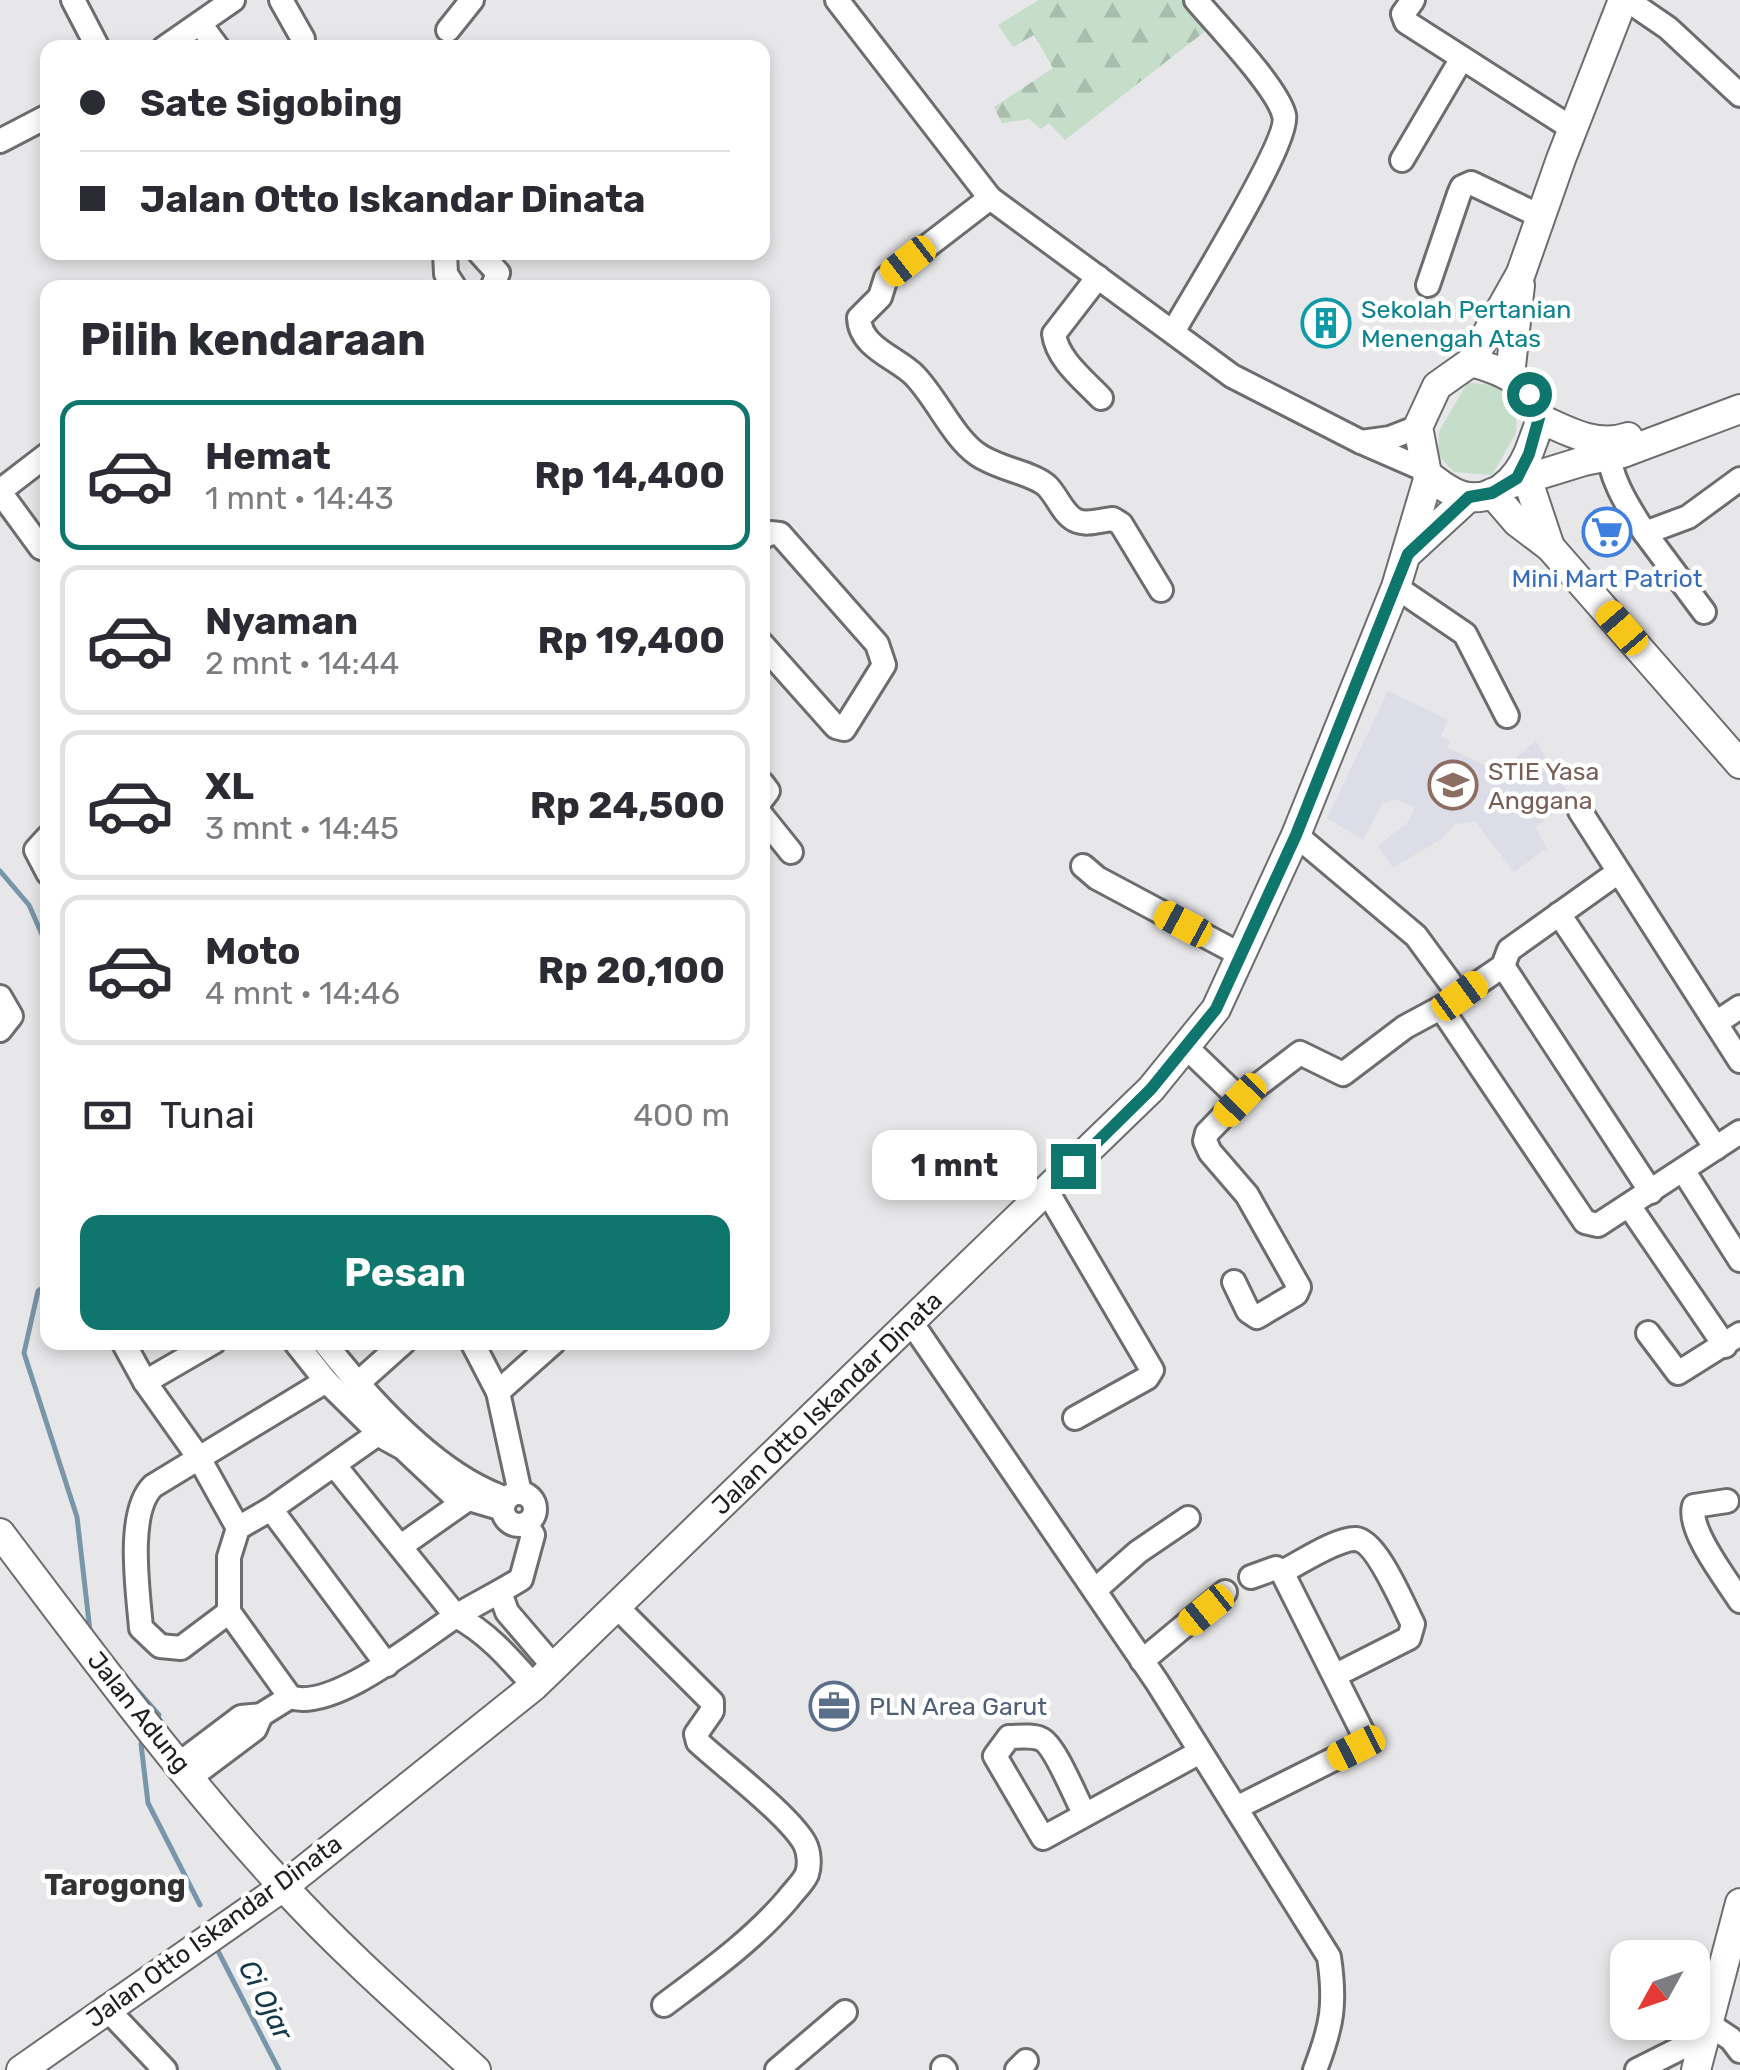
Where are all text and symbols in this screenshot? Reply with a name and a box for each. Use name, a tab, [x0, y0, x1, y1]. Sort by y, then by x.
text: Sate Sigobing	[140, 80, 403, 126]
text: Jalan Otto Iskandar Dinata	[140, 176, 645, 222]
car	[875, 231, 941, 291]
place label: Sekolah Pertanian Menengah Atas	[1361, 295, 1572, 353]
building icon: Sekolah Pertanian Menengah Atas	[1300, 297, 1352, 349]
text: Pilih kendaraan	[80, 313, 426, 366]
route start	[1507, 372, 1552, 417]
icon: car	[85, 430, 175, 520]
text: Hemat	[205, 433, 331, 479]
text: Rp 14,400	[534, 452, 725, 498]
text: 1 mnt · 14:43	[205, 479, 394, 517]
supermarket icon: Mini Mart Patriot	[1581, 506, 1633, 558]
place label: Mini Mart Patriot	[1511, 564, 1703, 593]
icon: car	[85, 595, 175, 685]
car	[1591, 596, 1653, 660]
text: Nyaman	[205, 598, 358, 644]
text: Rp 19,400	[537, 617, 725, 663]
text: 2 mnt · 14:44	[205, 644, 400, 682]
place label: STIE Yasa Anggana	[1488, 757, 1599, 815]
school or university icon: STIE Yasa Anggana	[1427, 759, 1479, 811]
icon: car	[85, 760, 175, 850]
text: XL	[205, 763, 254, 809]
text: Rp 24,500	[530, 782, 725, 828]
text: 3 mnt · 14:45	[205, 809, 399, 847]
car	[1149, 897, 1217, 951]
icon: car	[85, 925, 175, 1015]
text: Moto	[205, 928, 301, 974]
text: Rp 20,100	[538, 947, 725, 993]
car	[1427, 966, 1493, 1026]
text: 4 mnt · 14:46	[205, 974, 400, 1012]
car	[1208, 1068, 1272, 1132]
icon: cash	[80, 1088, 135, 1143]
text: Tunai	[160, 1092, 255, 1138]
text: 400 m	[633, 1096, 730, 1134]
callout: 1 mnt	[873, 1131, 1038, 1201]
route end	[1051, 1144, 1096, 1189]
text: 1 mnt	[911, 1146, 998, 1184]
button: Pesan	[80, 1215, 730, 1330]
street label: Jalan Otto Iskandar Dinata	[706, 1286, 948, 1520]
car	[1173, 1579, 1239, 1641]
street label: Jalan Adung	[82, 1646, 196, 1778]
office icon: PLN Area Garut	[808, 1680, 860, 1732]
place label: PLN Area Garut	[869, 1692, 1047, 1721]
car	[1322, 1721, 1390, 1775]
street label: Jalan Otto Iskandar Dinata	[81, 1829, 347, 2033]
district label: Tarogong	[44, 1867, 186, 1903]
north arrow	[1610, 1940, 1710, 2040]
map controls	[1610, 1940, 1710, 2040]
water label: Ci Ojar	[232, 1954, 301, 2047]

